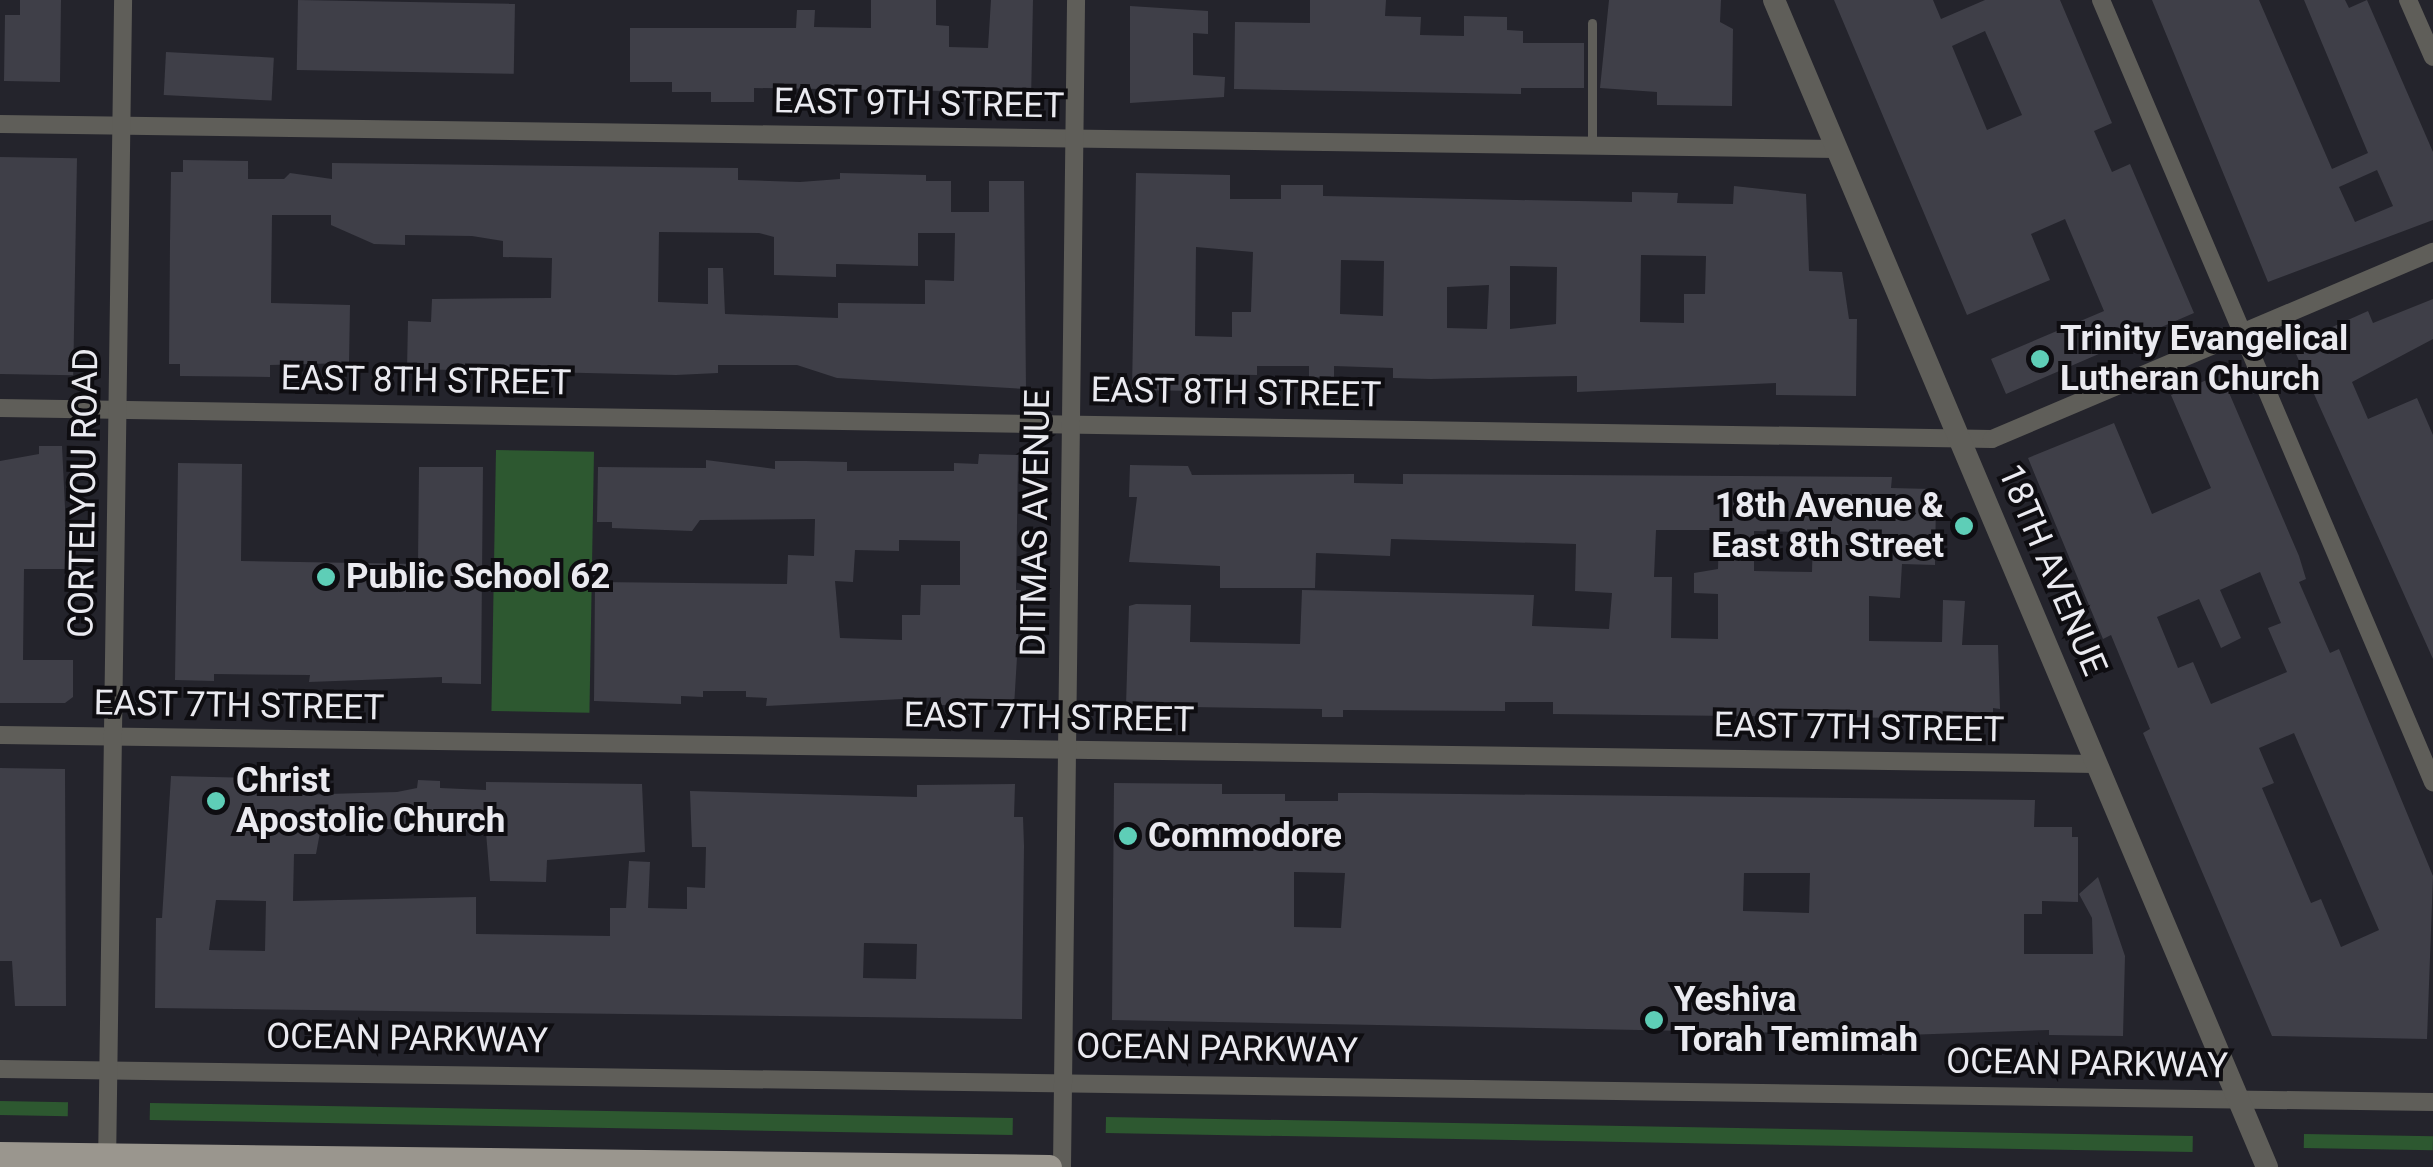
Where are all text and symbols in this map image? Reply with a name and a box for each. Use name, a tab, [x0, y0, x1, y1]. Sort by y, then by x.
street label: EAST 9TH STREET	[773, 80, 1065, 128]
place label: Trinity Evangelical Lutheran Church	[2060, 318, 2348, 400]
street label: CORTELYOU ROAD	[60, 348, 108, 638]
marker: Trinity Evangelical Lutheran Church	[2029, 348, 2051, 370]
street label: EAST 8TH STREET	[280, 357, 572, 405]
street label: EAST 8TH STREET	[1090, 369, 1382, 417]
street label: DITMAS AVENUE	[1013, 389, 1059, 657]
street label: 18TH AVENUE	[1989, 458, 2115, 682]
place label: 18th Avenue & East 8th Street	[1711, 485, 1944, 567]
marker: 18th Avenue & East 8th Street	[1953, 515, 1975, 537]
place label: Public School 62	[346, 556, 610, 598]
marker: Public School 62	[315, 566, 337, 588]
street label: EAST 7TH STREET	[93, 682, 385, 730]
street label: EAST 7TH STREET	[903, 694, 1195, 742]
street label: EAST 7TH STREET	[1713, 704, 2005, 752]
place label: Christ Apostolic Church	[236, 760, 505, 842]
marker: Christ Apostolic Church	[205, 790, 227, 812]
place label: Commodore	[1148, 815, 1342, 857]
marker: Commodore	[1117, 825, 1139, 847]
place label: Yeshiva Torah Temimah	[1674, 979, 1919, 1061]
marker: Yeshiva Torah Temimah	[1643, 1009, 1665, 1031]
street label: OCEAN PARKWAY	[266, 1016, 548, 1062]
street label: OCEAN PARKWAY	[1076, 1026, 1358, 1072]
street label: OCEAN PARKWAY	[1946, 1041, 2228, 1087]

